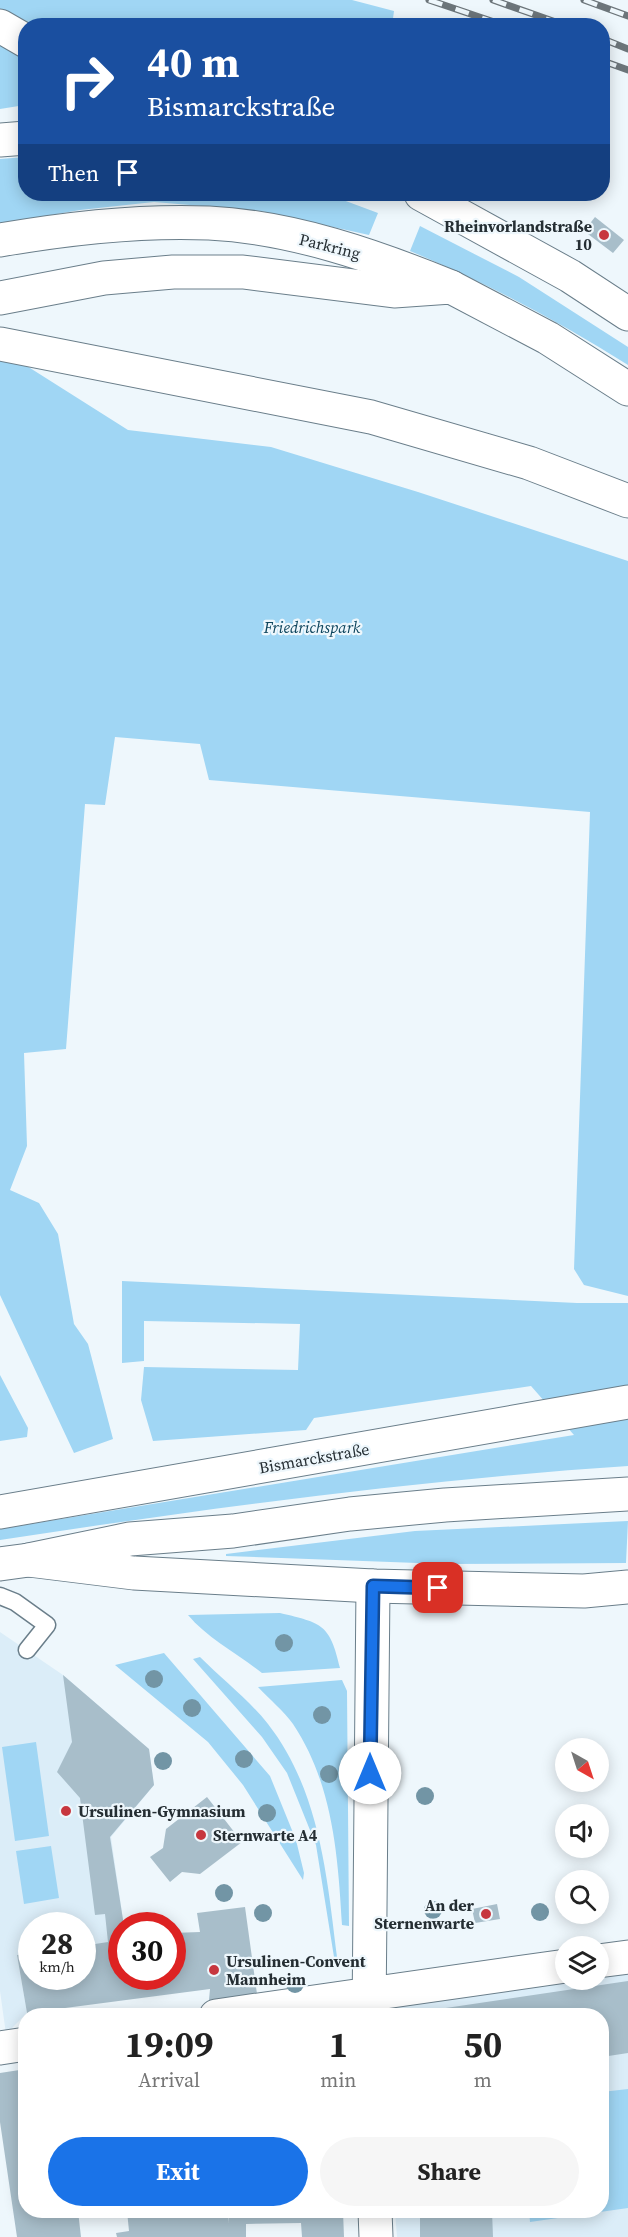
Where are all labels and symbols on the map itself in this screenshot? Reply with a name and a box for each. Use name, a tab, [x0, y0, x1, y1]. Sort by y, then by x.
place label: Rheinvorlandstraße 10	[444, 215, 592, 255]
street label: Parkring	[297, 228, 363, 264]
marker: Rheinvorlandstraße 10	[597, 228, 611, 242]
park label: Friedrichspark	[263, 616, 361, 638]
street label: Bismarckstraße	[257, 1437, 371, 1479]
pin	[412, 1562, 463, 1613]
north arrow	[555, 1738, 609, 1792]
position arrow	[338, 1741, 402, 1805]
place label: Ursulinen-Gymnasium	[78, 1800, 246, 1822]
marker: Ursulinen-Gymnasium	[59, 1804, 73, 1818]
place label: Sternwarte A4	[213, 1824, 318, 1846]
marker: Sternwarte A4	[194, 1828, 208, 1842]
place label: An der Sternenwarte	[374, 1894, 475, 1934]
marker: An der Sternenwarte	[479, 1907, 493, 1921]
speed limit sign: 30	[108, 1912, 186, 1990]
place label: Ursulinen-Convent Mannheim	[226, 1950, 366, 1990]
marker: Ursulinen-Convent Mannheim	[207, 1963, 221, 1977]

